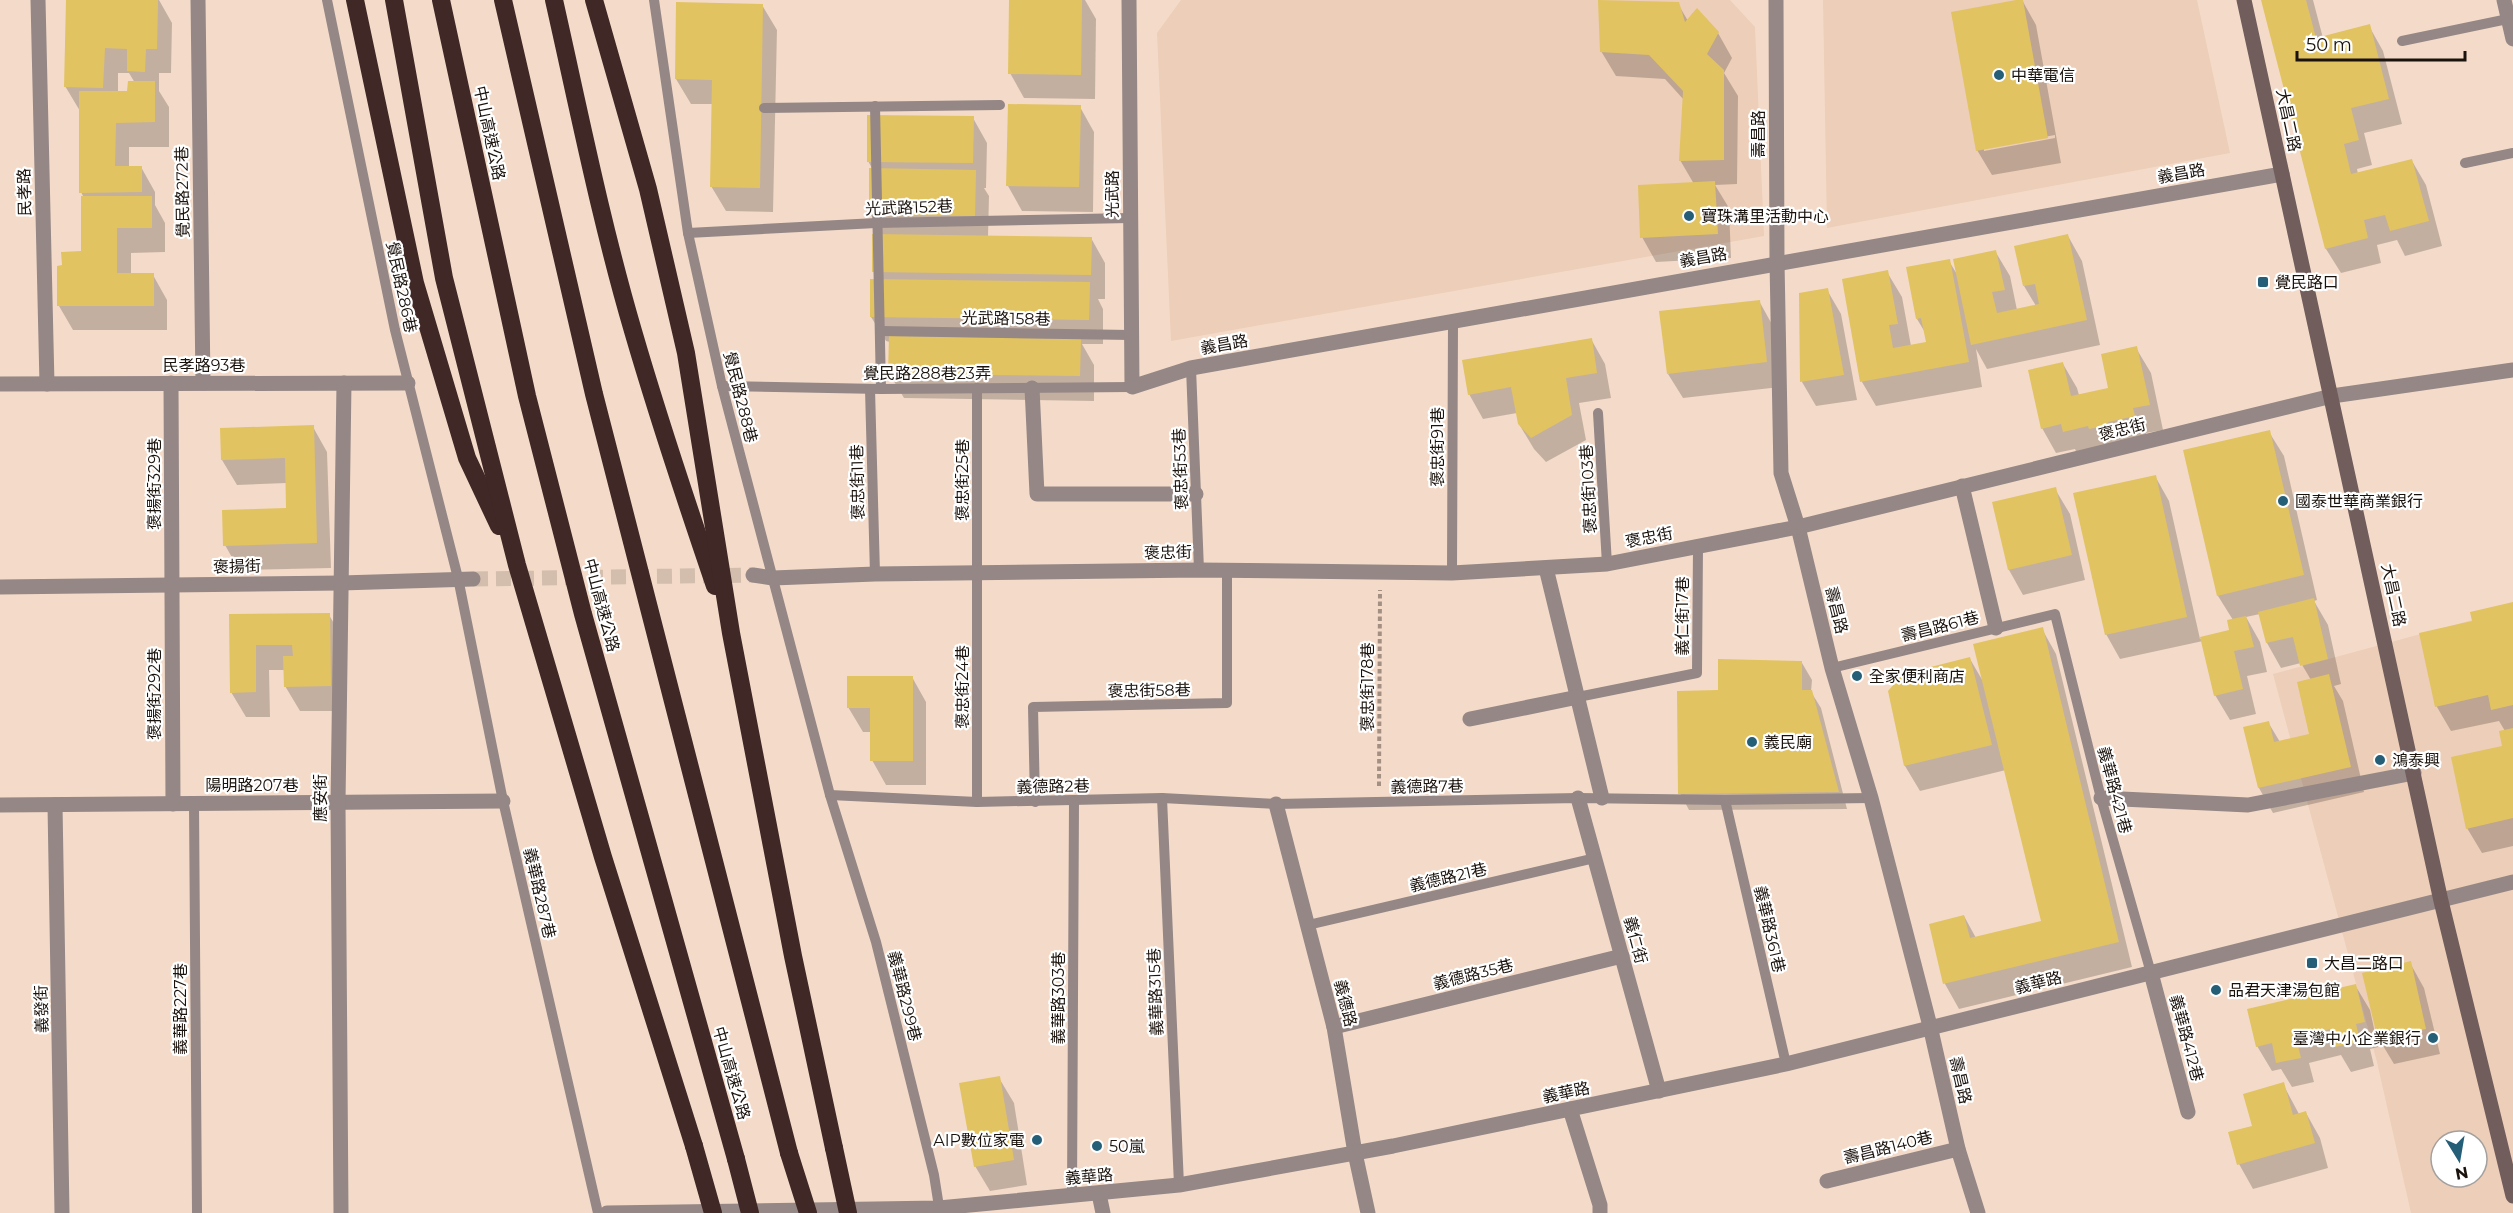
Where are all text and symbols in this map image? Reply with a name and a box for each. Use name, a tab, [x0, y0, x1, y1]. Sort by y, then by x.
scale bar	[2297, 24, 2465, 62]
text: 50 m	[2306, 34, 2352, 56]
place label: 中華電信	[2011, 66, 2075, 85]
marker: 中華電信	[1992, 68, 2006, 82]
street label: 中山高速公路	[470, 84, 509, 182]
street label: 大昌二路	[2273, 87, 2304, 153]
street label: 壽昌路	[1749, 110, 1768, 158]
street label: 覺民路272巷	[172, 146, 193, 238]
street label: 義昌路	[2156, 160, 2206, 187]
street label: 民孝路	[15, 168, 34, 216]
street label: 光武路	[1103, 170, 1122, 218]
street label: 光武路152巷	[865, 196, 953, 219]
place label: 寶珠溝里活動中心	[1701, 207, 1829, 226]
marker: 寶珠溝里活動中心	[1682, 209, 1696, 223]
street label: 覺民路286巷	[383, 240, 420, 335]
street label: 義昌路	[1678, 244, 1728, 271]
place label: 覺民路口	[2275, 273, 2339, 292]
marker: 覺民路口	[2256, 275, 2270, 289]
street label: 光武路158巷	[961, 308, 1051, 329]
street label: 義昌路	[1199, 331, 1249, 358]
street label: 覺民路288巷	[720, 349, 761, 445]
street label: 民孝路93巷	[163, 356, 245, 375]
street label: 覺民路288巷23弄	[863, 364, 991, 383]
street label: 褒忠街91巷	[1428, 407, 1447, 487]
street label: 褒忠街	[2097, 414, 2148, 445]
street label: 褒忠街53巷	[1170, 428, 1191, 510]
street label: 褒揚街329巷	[145, 438, 164, 530]
street label: 褒忠街25巷	[953, 439, 972, 521]
street label: 褒忠街11巷	[847, 444, 868, 520]
street label: 褒忠街103巷	[1577, 444, 1600, 534]
place label: 國泰世華商業銀行	[2295, 492, 2423, 511]
marker: 國泰世華商業銀行	[2276, 494, 2290, 508]
street label: 褒忠街	[1624, 524, 1674, 551]
street label: 褒忠街	[1144, 543, 1192, 562]
street label: 中山高速公路	[580, 556, 623, 654]
street label: 褒揚街	[213, 557, 261, 576]
street label: 大昌二路	[2378, 562, 2409, 628]
street label: 義仁街17巷	[1673, 576, 1692, 656]
street label: 壽昌路	[1821, 585, 1852, 636]
street label: 壽昌路61巷	[1899, 608, 1981, 645]
street label: 褒忠街178巷	[1358, 642, 1377, 732]
street label: 褒忠街24巷	[953, 645, 972, 729]
street label: 褒揚街292巷	[145, 648, 164, 740]
place label: 全家便利商店	[1869, 667, 1965, 686]
marker: 全家便利商店	[1850, 669, 1864, 683]
street label: 褒忠街58巷	[1107, 680, 1191, 701]
place label: 義民廟	[1764, 733, 1812, 752]
marker: 義民廟	[1745, 735, 1759, 749]
street label: 義華路421巷	[2094, 744, 2135, 836]
place label: 鴻泰興	[2392, 751, 2440, 770]
marker: 鴻泰興	[2373, 753, 2387, 767]
street label: 應安街	[311, 774, 330, 822]
street label: 陽明路207巷	[206, 776, 298, 795]
street label: 義德路2巷	[1016, 776, 1090, 797]
street label: 義德路7巷	[1390, 776, 1464, 797]
street label: 義華路287巷	[520, 846, 559, 940]
street label: 義德路21巷	[1408, 859, 1489, 896]
street label: 義華路361巷	[1750, 884, 1789, 974]
street label: 義仁街	[1620, 914, 1651, 966]
street label: 義華路315巷	[1144, 948, 1167, 1036]
street label: 義華路299巷	[884, 949, 925, 1043]
street label: 義華路303巷	[1049, 952, 1068, 1044]
place label: 大昌二路口	[2324, 954, 2404, 973]
street label: 義德路35巷	[1431, 955, 1515, 994]
marker: 大昌二路口	[2305, 956, 2319, 970]
street label: 義華路227巷	[171, 963, 190, 1055]
street label: 義華路	[2013, 967, 2064, 998]
street label: 義德路	[1330, 978, 1361, 1029]
place label: 品君天津湯包館	[2228, 981, 2340, 1000]
marker: 品君天津湯包館	[2209, 983, 2223, 997]
street label: 義發街	[32, 985, 51, 1033]
street label: 義華路412巷	[2166, 993, 2207, 1084]
street label: 中山高速公路	[709, 1024, 754, 1122]
place label: 臺灣中小企業銀行	[2293, 1029, 2421, 1048]
marker: 臺灣中小企業銀行	[2426, 1031, 2440, 1045]
street label: 壽昌路	[1946, 1055, 1975, 1106]
street label: 義華路	[1541, 1078, 1592, 1107]
street label: 壽昌路140巷	[1842, 1127, 1935, 1168]
north arrow	[2429, 1129, 2489, 1189]
place label: AIP數位家電	[933, 1131, 1025, 1150]
marker: AIP數位家電	[1030, 1133, 1044, 1147]
place label: 50嵐	[1109, 1137, 1145, 1156]
marker: 50嵐	[1090, 1139, 1104, 1153]
text: N	[2454, 1163, 2470, 1184]
street label: 義華路	[1064, 1165, 1114, 1188]

